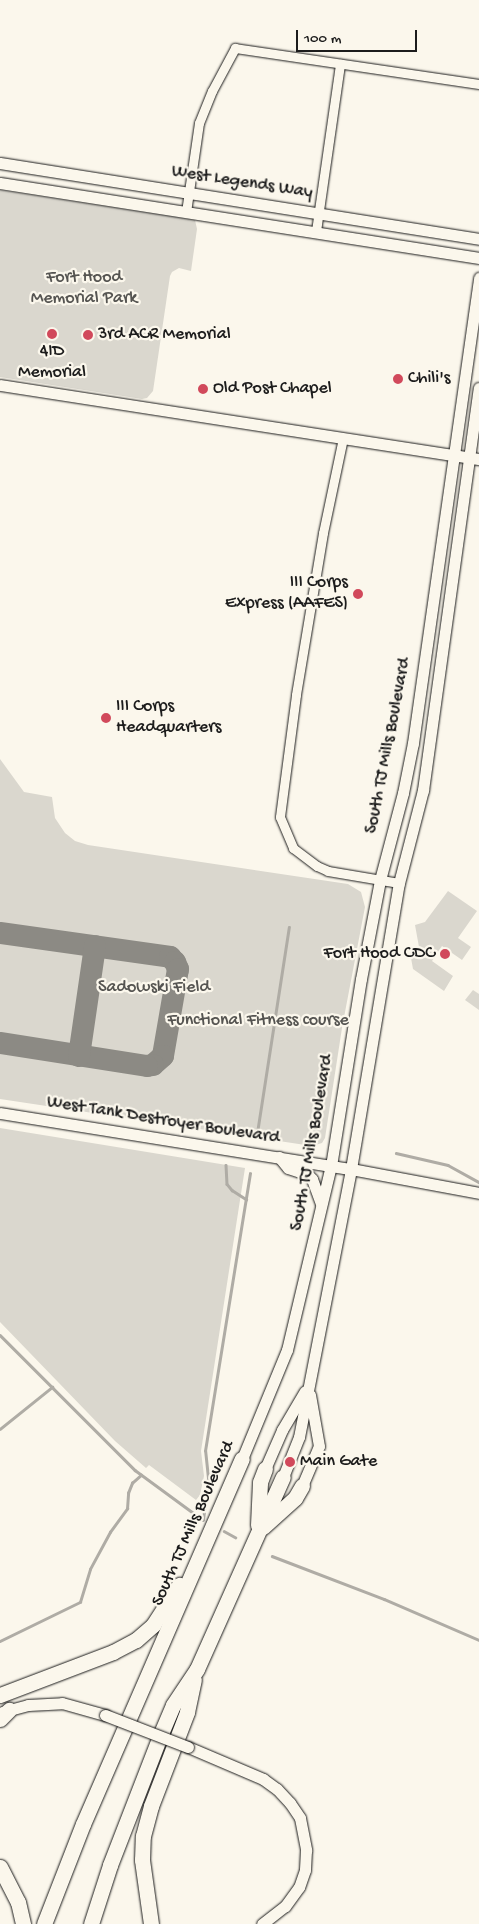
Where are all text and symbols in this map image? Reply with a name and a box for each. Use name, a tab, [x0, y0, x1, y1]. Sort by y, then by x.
scale bar	[299, 20, 420, 52]
text: 100 m	[304, 30, 341, 48]
street label: West Legends Way	[170, 161, 314, 205]
park label: Fort Hood Memorial Park	[31, 268, 137, 310]
place label: 3rd ACR Memorial	[98, 324, 231, 346]
marker: 4ID Memorial	[46, 328, 58, 340]
marker: 3rd ACR Memorial	[82, 329, 94, 341]
place label: 4ID Memorial	[18, 342, 86, 384]
place label: Chili's	[408, 368, 450, 390]
marker: Chili's	[392, 373, 404, 385]
place label: Old Post Chapel	[213, 378, 332, 400]
marker: Old Post Chapel	[197, 383, 209, 395]
place label: III Corps Express (AAFES)	[225, 573, 348, 616]
marker: III Corps Express (AAFES)	[352, 588, 364, 600]
street label: South TJ Mills Boulevard	[361, 656, 417, 836]
place label: III Corps Headquarters	[116, 697, 221, 740]
marker: III Corps Headquarters	[100, 712, 112, 724]
place label: Fort Hood CDC	[323, 943, 435, 965]
marker: Fort Hood CDC	[439, 948, 451, 960]
park label: Sadowski Field	[98, 977, 210, 999]
park label: Functional Fitness course	[167, 1010, 349, 1032]
street label: South TJ Mills Boulevard	[287, 1053, 339, 1233]
street label: West Tank Destroyer Boulevard	[45, 1092, 281, 1150]
street label: South TJ Mills Boulevard	[148, 1438, 240, 1610]
place label: Main Gate	[300, 1451, 377, 1473]
marker: Main Gate	[284, 1456, 296, 1468]

